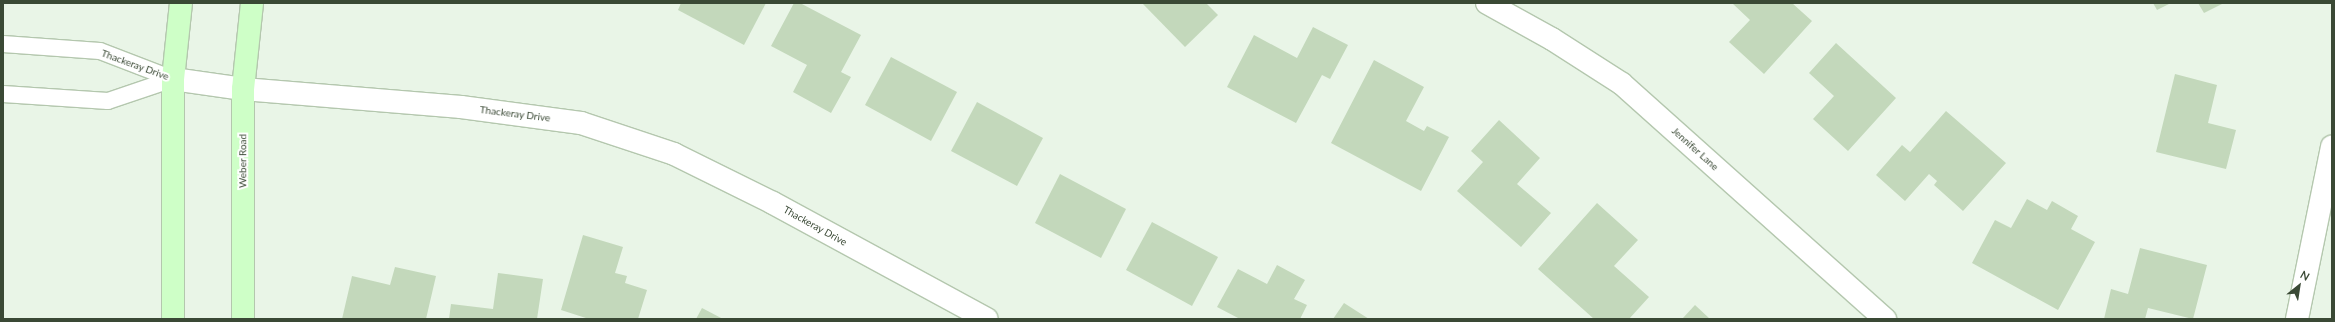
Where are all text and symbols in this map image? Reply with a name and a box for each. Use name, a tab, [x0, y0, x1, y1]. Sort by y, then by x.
street label: Thackeray Drive	[100, 47, 170, 83]
street label: Thackeray Drive	[479, 104, 551, 124]
street label: Jennifer Lane	[1669, 125, 1721, 173]
street label: Weber Road	[237, 134, 249, 188]
street label: Thackeray Drive	[781, 203, 849, 249]
north arrow	[2279, 266, 2319, 306]
text: N	[2298, 267, 2312, 283]

